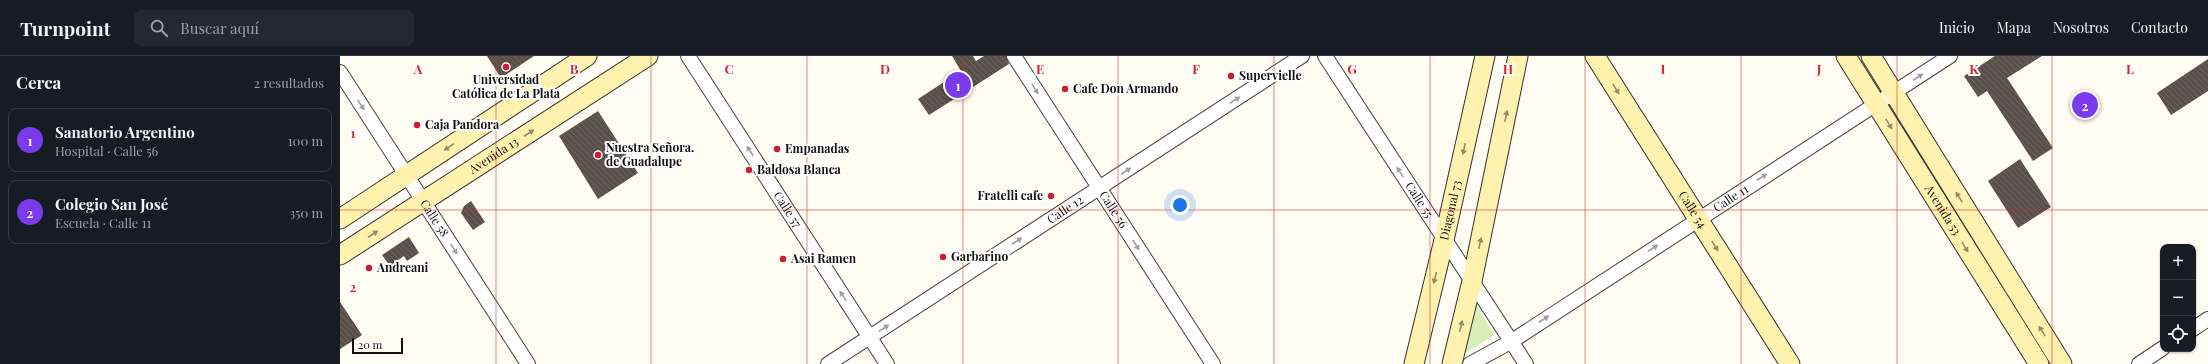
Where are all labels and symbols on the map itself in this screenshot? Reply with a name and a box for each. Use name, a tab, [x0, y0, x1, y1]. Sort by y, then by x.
text: A	[413, 60, 423, 77]
text: B	[570, 60, 579, 77]
text: C	[724, 60, 734, 77]
text: D	[880, 60, 890, 77]
text: E	[1036, 60, 1044, 77]
text: F	[1192, 60, 1200, 77]
text: G	[1347, 60, 1357, 77]
text: H	[1503, 60, 1513, 77]
text: I	[1661, 60, 1666, 77]
text: J	[1816, 60, 1822, 77]
text: K	[1969, 60, 1979, 77]
text: L	[2126, 60, 2134, 77]
marker: Universidad Católica de La Plata	[501, 62, 511, 72]
place label: Supervielle	[1239, 67, 1301, 83]
pin: 1	[945, 70, 971, 100]
place label: Universidad Católica de La Plata	[452, 71, 561, 101]
marker: Supervielle	[1226, 71, 1236, 81]
one-way arrow	[1912, 73, 1924, 80]
place label: Cafe Don Armando	[1073, 80, 1179, 96]
one-way arrow	[1032, 83, 1039, 95]
one-way arrow	[1612, 83, 1619, 95]
marker: Cafe Don Armando	[1060, 84, 1070, 94]
pin: 2	[2072, 90, 2098, 120]
one-way arrow	[1230, 96, 1240, 104]
one-way arrow	[357, 100, 365, 110]
one-way arrow	[1503, 110, 1509, 122]
place label: Caja Pandora	[425, 116, 500, 132]
one-way arrow	[1885, 119, 1893, 130]
marker: Caja Pandora	[412, 120, 422, 130]
text: 1	[351, 124, 356, 141]
one-way arrow	[523, 129, 535, 136]
street label: Avenida 13	[465, 133, 521, 177]
place label: Nuestra Señora. de Guadalupe	[606, 139, 694, 169]
place label: Empanadas	[785, 140, 850, 156]
one-way arrow	[444, 143, 454, 151]
one-way arrow	[1461, 143, 1467, 155]
marker: Empanadas	[772, 144, 782, 154]
one-way arrow	[746, 146, 753, 157]
marker: Nuestra Señora. de Guadalupe	[593, 150, 603, 160]
place label: Baldosa Blanca	[757, 161, 842, 177]
marker: Baldosa Blanca	[744, 165, 754, 175]
one-way arrow	[1120, 167, 1131, 175]
one-way arrow	[1396, 167, 1404, 177]
one-way arrow	[1757, 173, 1767, 181]
street label: Calle 55	[1402, 178, 1437, 221]
street label: Diagonal 73	[1435, 179, 1464, 242]
street label: Calle 11	[1710, 180, 1751, 215]
street label: Avenida 53	[1921, 181, 1965, 238]
place label: Fratelli cafe	[978, 187, 1043, 203]
street label: Calle 56	[1096, 187, 1132, 231]
street label: Calle 57	[771, 188, 806, 230]
street label: Calle 54	[1675, 188, 1711, 231]
street label: Calle 12	[1044, 191, 1086, 227]
marker: Fratelli cafe	[1046, 191, 1056, 201]
one-way arrow	[1955, 191, 1962, 203]
your location	[1170, 195, 1190, 215]
street label: Calle 58	[417, 196, 453, 239]
one-way arrow	[367, 230, 379, 237]
one-way arrow	[1477, 237, 1483, 249]
one-way arrow	[1011, 238, 1022, 245]
one-way arrow	[1132, 240, 1140, 250]
one-way arrow	[1711, 241, 1719, 252]
one-way arrow	[1962, 241, 1969, 252]
one-way arrow	[450, 244, 458, 254]
one-way arrow	[1648, 244, 1658, 252]
place label: Garbarino	[951, 248, 1008, 264]
place label: Asai Ramen	[790, 250, 857, 266]
marker: Garbarino	[938, 252, 948, 262]
marker: Asai Ramen	[778, 254, 788, 264]
place label: Andreani	[376, 259, 429, 275]
marker: Andreani	[364, 263, 374, 273]
one-way arrow	[1432, 271, 1438, 284]
text: 2	[350, 278, 357, 295]
one-way arrow	[839, 290, 846, 302]
one-way arrow	[1538, 316, 1550, 323]
one-way arrow	[1459, 320, 1465, 332]
one-way arrow	[878, 324, 890, 331]
one-way arrow	[2038, 326, 2046, 336]
scale bar	[352, 336, 403, 355]

